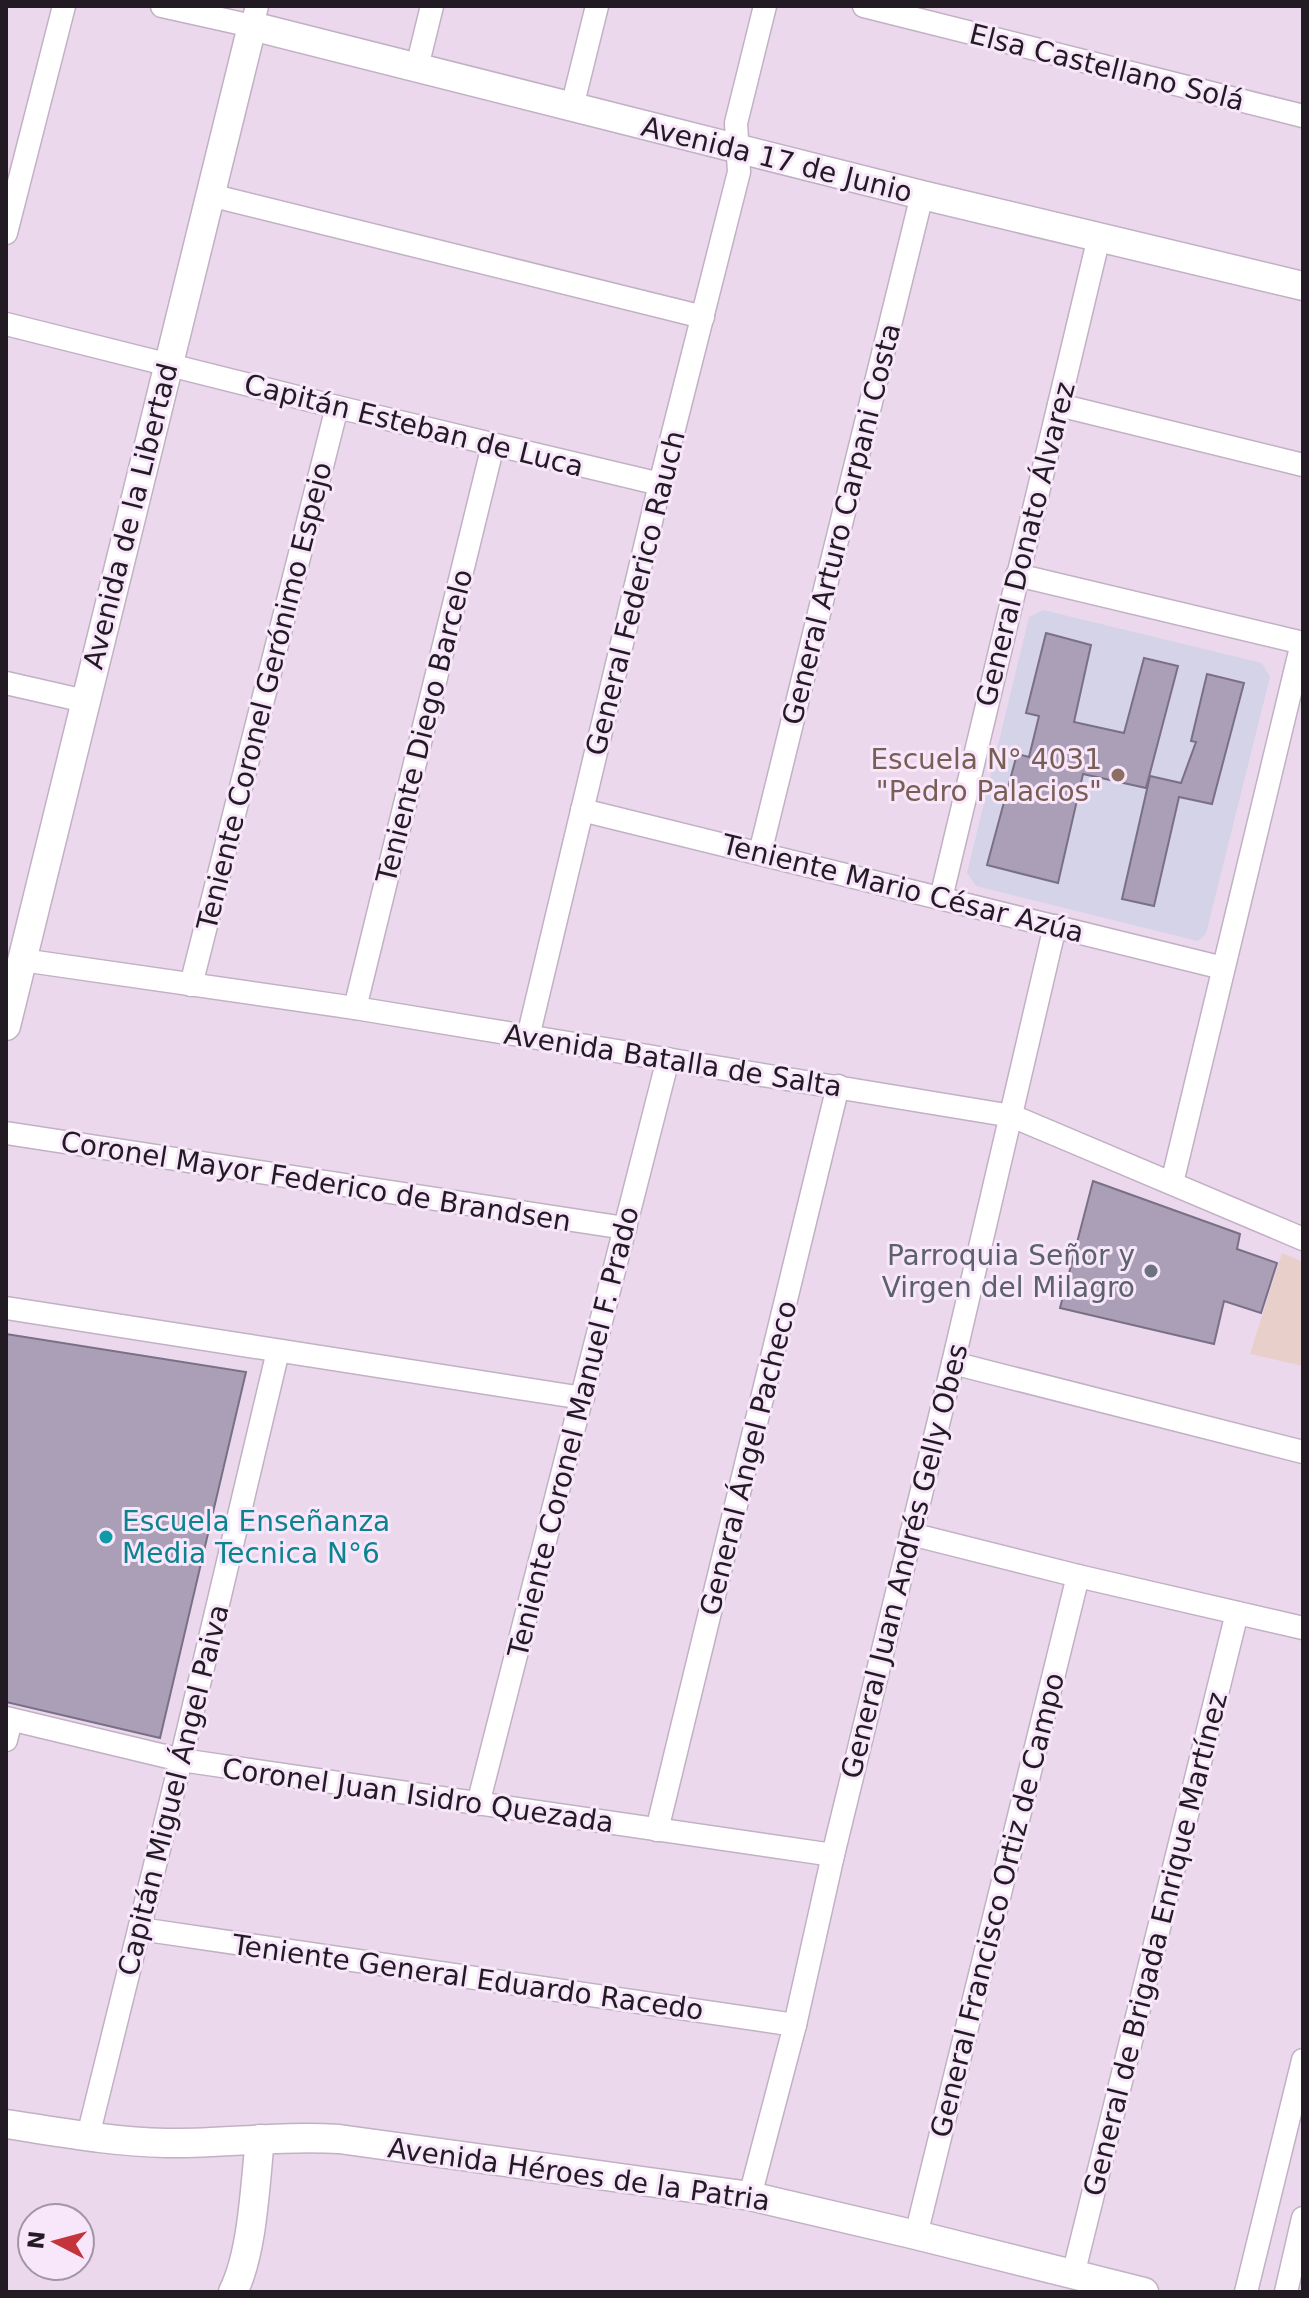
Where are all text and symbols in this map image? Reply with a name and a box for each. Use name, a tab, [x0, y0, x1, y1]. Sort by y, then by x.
street label: Elsa Castellano Solá	[966, 17, 1248, 118]
street label: Avenida 17 de Junio	[638, 110, 916, 209]
street label: General Arturo Carpani Costa	[776, 320, 907, 728]
street label: Avenida de la Libertad	[76, 360, 185, 673]
street label: Capitán Esteban de Luca	[241, 367, 587, 484]
street label: General Donato Álvarez	[968, 378, 1082, 710]
street label: General Federico Rauch	[579, 427, 692, 759]
street label: Teniente Coronel Gerónimo Espejo	[190, 459, 339, 935]
street label: Teniente Diego Barcelo	[369, 566, 479, 887]
place label: Escuela N° 4031 "Pedro Palacios"	[870, 743, 1102, 808]
marker: Escuela N° 4031 "Pedro Palacios"	[1109, 766, 1127, 784]
street label: Teniente Mario César Azúa	[718, 827, 1087, 949]
street label: Avenida Batalla de Salta	[502, 1017, 844, 1104]
street label: Coronel Mayor Federico de Brandsen	[58, 1125, 573, 1238]
street label: Teniente Coronel Manuel F. Prado	[501, 1203, 646, 1662]
place label: Parroquia Señor y Virgen del Milagro	[882, 1239, 1135, 1304]
marker: Parroquia Señor y Virgen del Milagro	[1142, 1262, 1160, 1280]
street label: General Ángel Pacheco	[692, 1297, 804, 1619]
street label: General Juan Andrés Gelly Obes	[834, 1340, 975, 1782]
place label: Escuela Enseñanza Media Tecnica N°6	[122, 1505, 390, 1570]
marker: Escuela Enseñanza Media Tecnica N°6	[97, 1528, 115, 1546]
street label: Capitán Miguel Ángel Paiva	[110, 1601, 236, 1979]
street label: General Francisco Ortiz de Campo	[924, 1669, 1071, 2141]
street label: General de Brigada Enrique Martínez	[1077, 1689, 1234, 2199]
street label: Coronel Juan Isidro Quezada	[220, 1752, 616, 1839]
street label: Teniente General Eduardo Racedo	[229, 1928, 705, 2027]
street label: Avenida Héroes de la Patria	[386, 2131, 772, 2218]
north arrow	[16, 2202, 96, 2282]
text: N	[23, 2229, 50, 2250]

